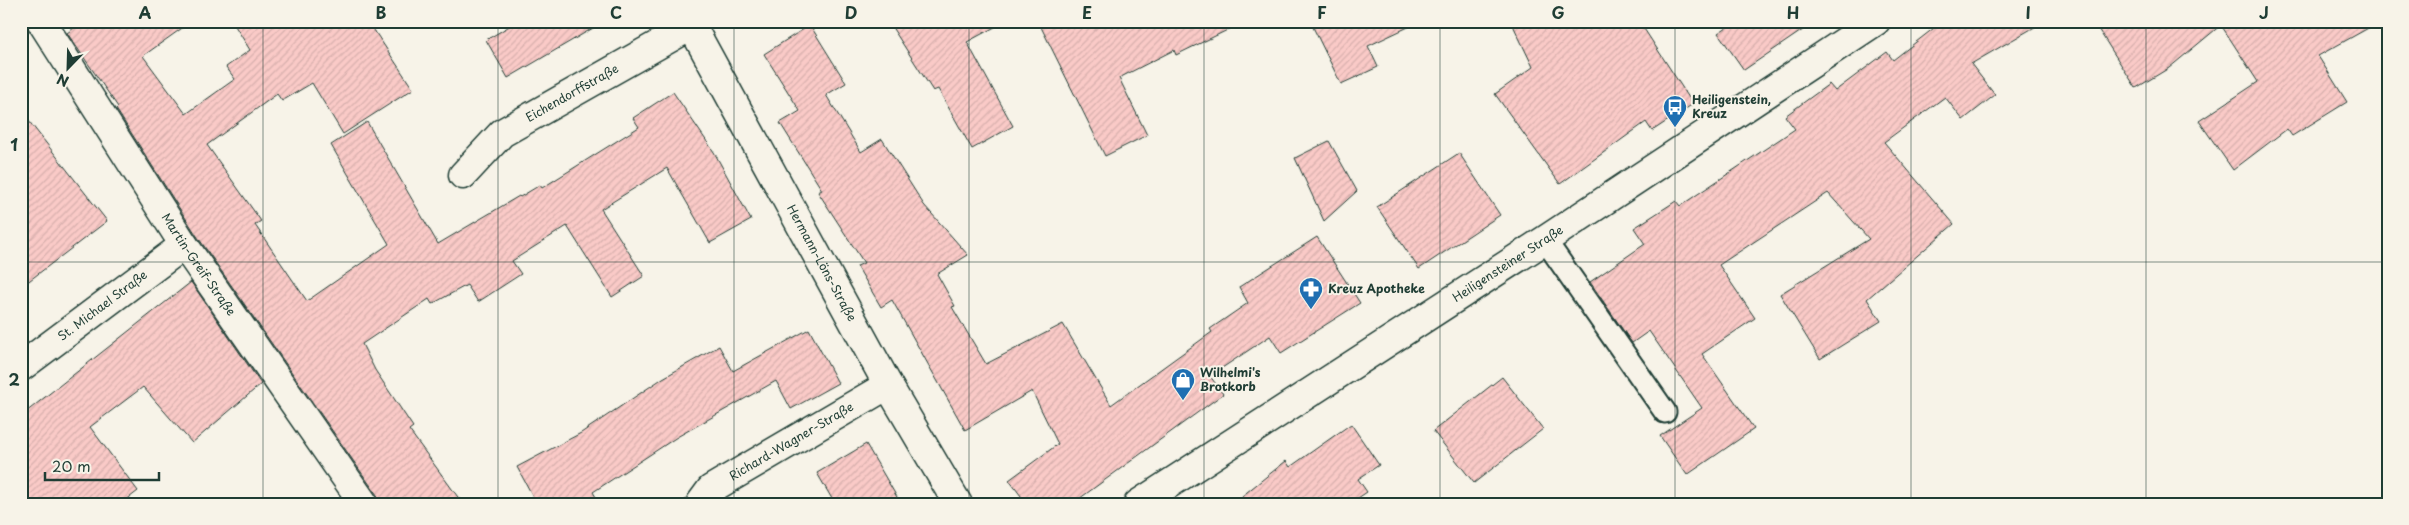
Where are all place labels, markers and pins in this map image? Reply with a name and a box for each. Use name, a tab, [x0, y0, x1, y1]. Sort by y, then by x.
place label: Heiligenstein, Kreuz	[1692, 90, 1771, 122]
bus stop icon: Heiligenstein, Kreuz	[1662, 94, 1688, 128]
pharmacy icon: Kreuz Apotheke	[1298, 276, 1324, 310]
place label: Kreuz Apotheke	[1328, 279, 1425, 297]
place label: Wilhelmi's Brotkorb	[1200, 363, 1261, 395]
shop icon: Wilhelmi's Brotkorb	[1170, 367, 1196, 401]

